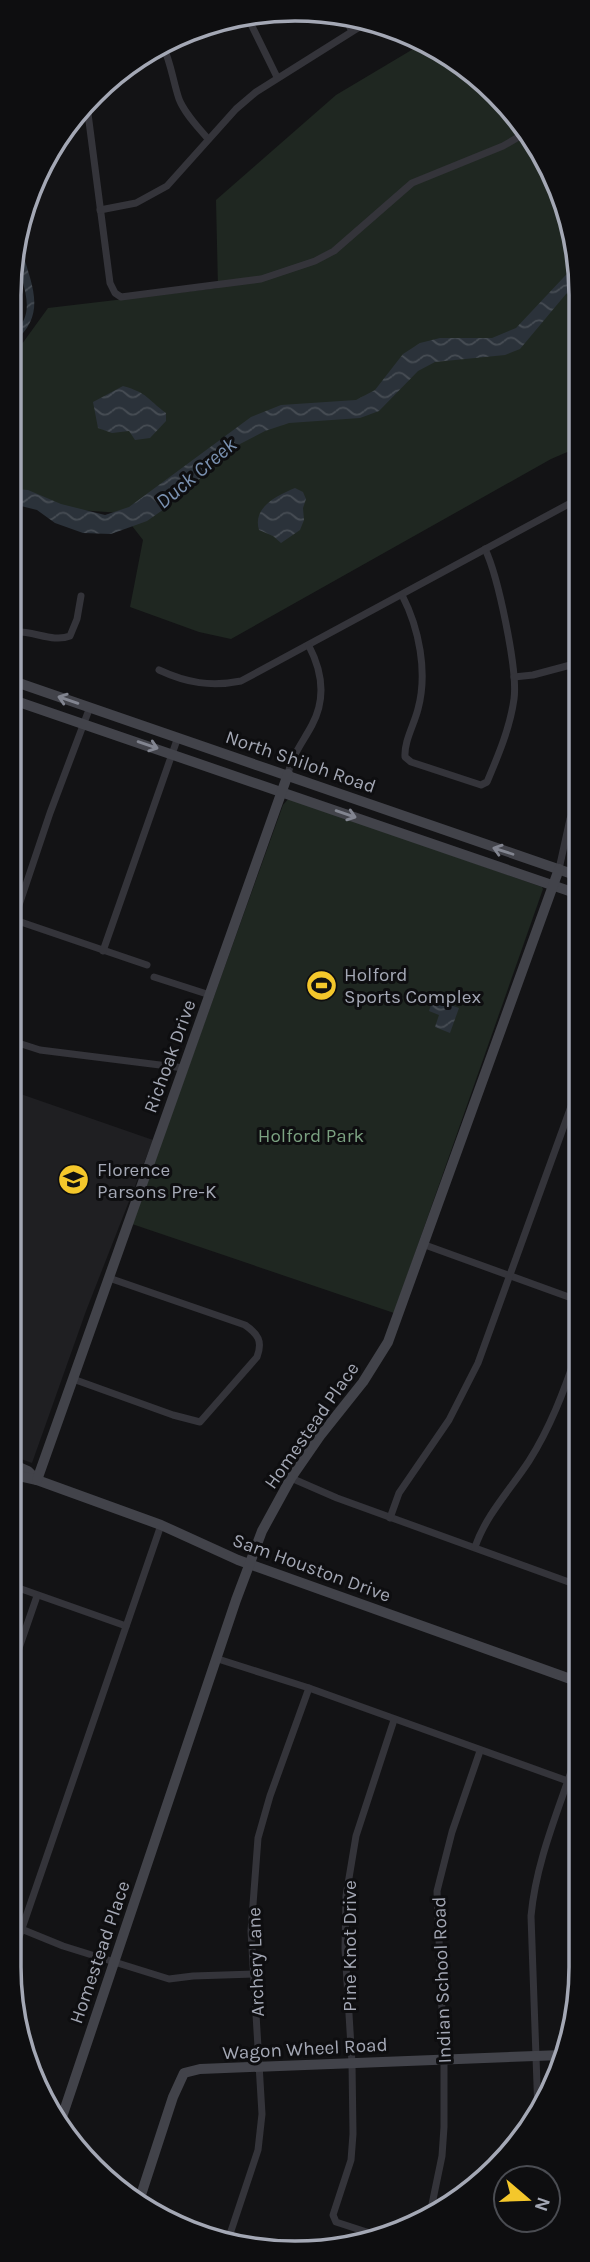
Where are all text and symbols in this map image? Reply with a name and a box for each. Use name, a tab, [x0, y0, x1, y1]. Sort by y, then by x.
water label: Duck Creek	[151, 432, 241, 514]
one-way arrow	[57, 693, 79, 705]
street label: North Shiloh Road	[223, 726, 379, 798]
one-way arrow	[137, 740, 159, 752]
one-way arrow	[335, 809, 357, 821]
one-way arrow	[492, 844, 514, 856]
place label: Holford Sports Complex	[344, 964, 481, 1008]
sports icon: Holford Sports Complex	[304, 968, 338, 1002]
street label: Richoak Drive	[139, 997, 201, 1116]
park label: Holford Park	[258, 1125, 365, 1147]
place label: Florence Parsons Pre-K	[97, 1159, 217, 1203]
school or university icon: Florence Parsons Pre-K	[57, 1163, 91, 1197]
street label: Homestead Place	[260, 1358, 364, 1493]
street label: Sam Houston Drive	[230, 1529, 394, 1607]
street label: Homestead Place	[65, 1878, 135, 2027]
street label: Pine Knot Drive	[339, 1880, 361, 2012]
street label: Indian School Road	[428, 1896, 456, 2064]
street label: Archery Lane	[243, 1907, 269, 2017]
street label: Wagon Wheel Road	[222, 2034, 388, 2064]
north arrow	[492, 2164, 562, 2234]
text: N	[530, 2194, 555, 2214]

